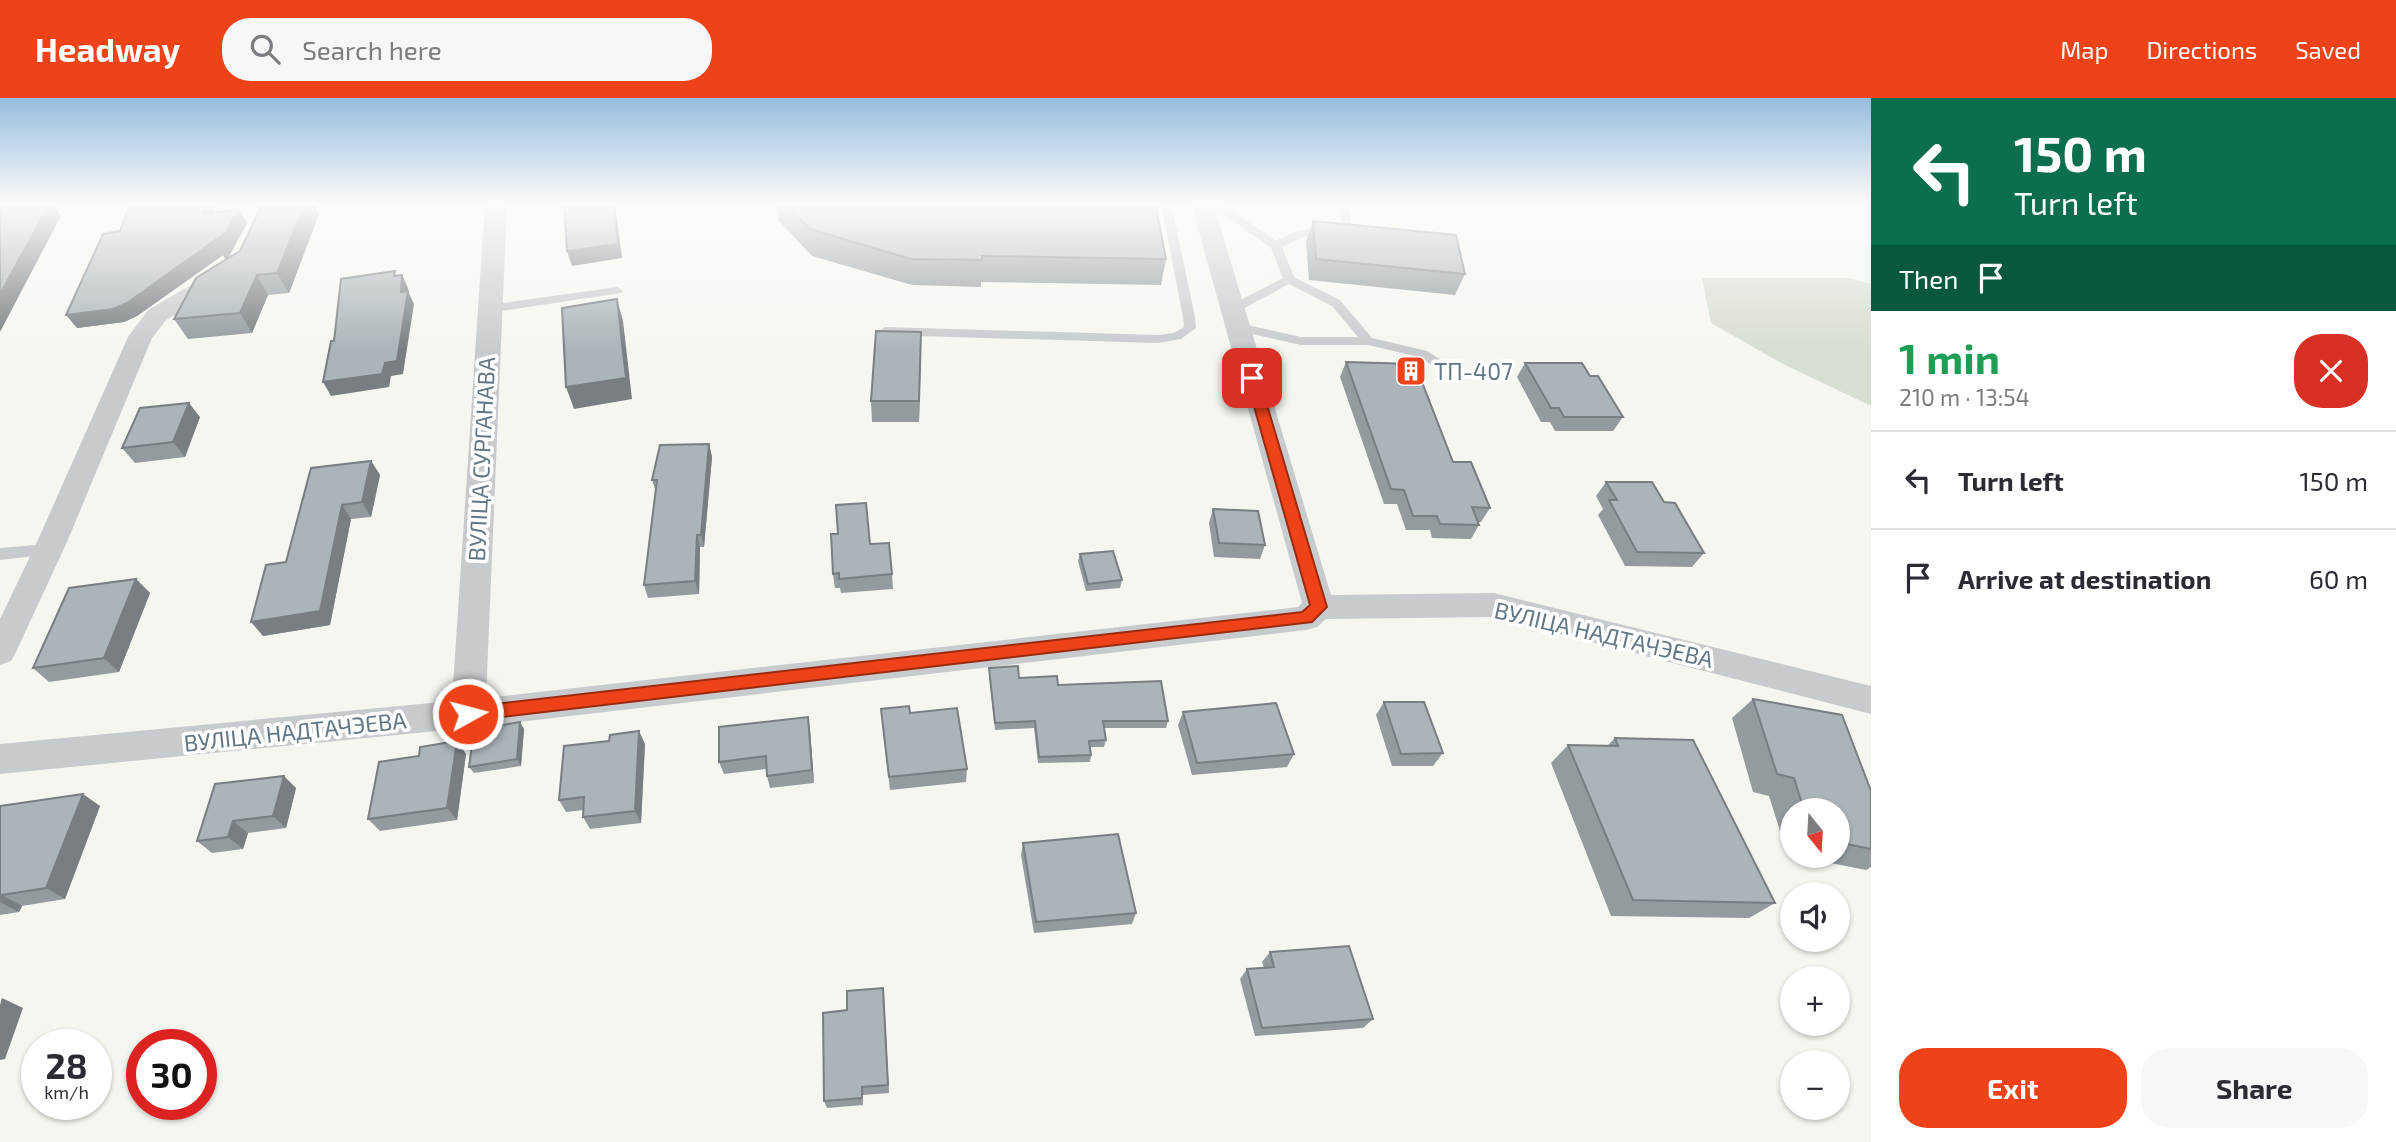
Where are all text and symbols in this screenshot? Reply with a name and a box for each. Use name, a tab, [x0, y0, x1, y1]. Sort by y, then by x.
search box	[222, 18, 712, 81]
text: Headway	[35, 29, 180, 69]
icon: search	[246, 30, 284, 68]
text: Search here	[302, 34, 442, 65]
text: Map	[2060, 35, 2108, 64]
text: Directions	[2146, 35, 2257, 64]
text: Saved	[2295, 35, 2361, 64]
text: 150 m	[2014, 123, 2147, 182]
icon: left	[1899, 126, 1990, 217]
text: Turn left	[2014, 183, 2138, 221]
icon: arrive	[1972, 259, 2010, 297]
text: Then	[1899, 263, 1958, 294]
text: 1 min	[1899, 332, 2000, 382]
button: close	[2294, 334, 2368, 408]
pin	[1222, 348, 1282, 408]
building icon: ТП-407	[1394, 354, 1428, 388]
street label: ВУЛІЦА СУРГАНАВА	[462, 355, 500, 562]
place label: ТП-407	[1434, 357, 1513, 385]
icon: arrive	[1233, 359, 1271, 397]
text: 210 m · 13:54	[1899, 383, 2030, 411]
icon: left	[1899, 461, 1937, 499]
text: Turn left	[1958, 465, 2064, 496]
text: 150 m	[2299, 465, 2368, 496]
icon: arrive	[1899, 559, 1937, 597]
text: Arrive at destination	[1958, 563, 2211, 594]
text: 60 m	[2309, 563, 2368, 594]
street label: ВУЛІЦА НАДТАЧЭЕВА	[1492, 595, 1717, 673]
position arrow	[431, 677, 505, 751]
street label: ВУЛІЦА НАДТАЧЭЕВА	[182, 705, 408, 757]
north arrow	[1780, 798, 1850, 868]
map controls	[1780, 798, 1850, 1120]
button: sound	[1780, 882, 1850, 952]
button: +	[1780, 966, 1850, 1036]
speed limit sign: 30	[126, 1029, 217, 1120]
text: 28	[45, 1044, 88, 1086]
button: Exit	[1899, 1048, 2127, 1128]
button: Share	[2141, 1048, 2368, 1128]
button: −	[1780, 1050, 1850, 1120]
text: km/h	[44, 1081, 89, 1103]

